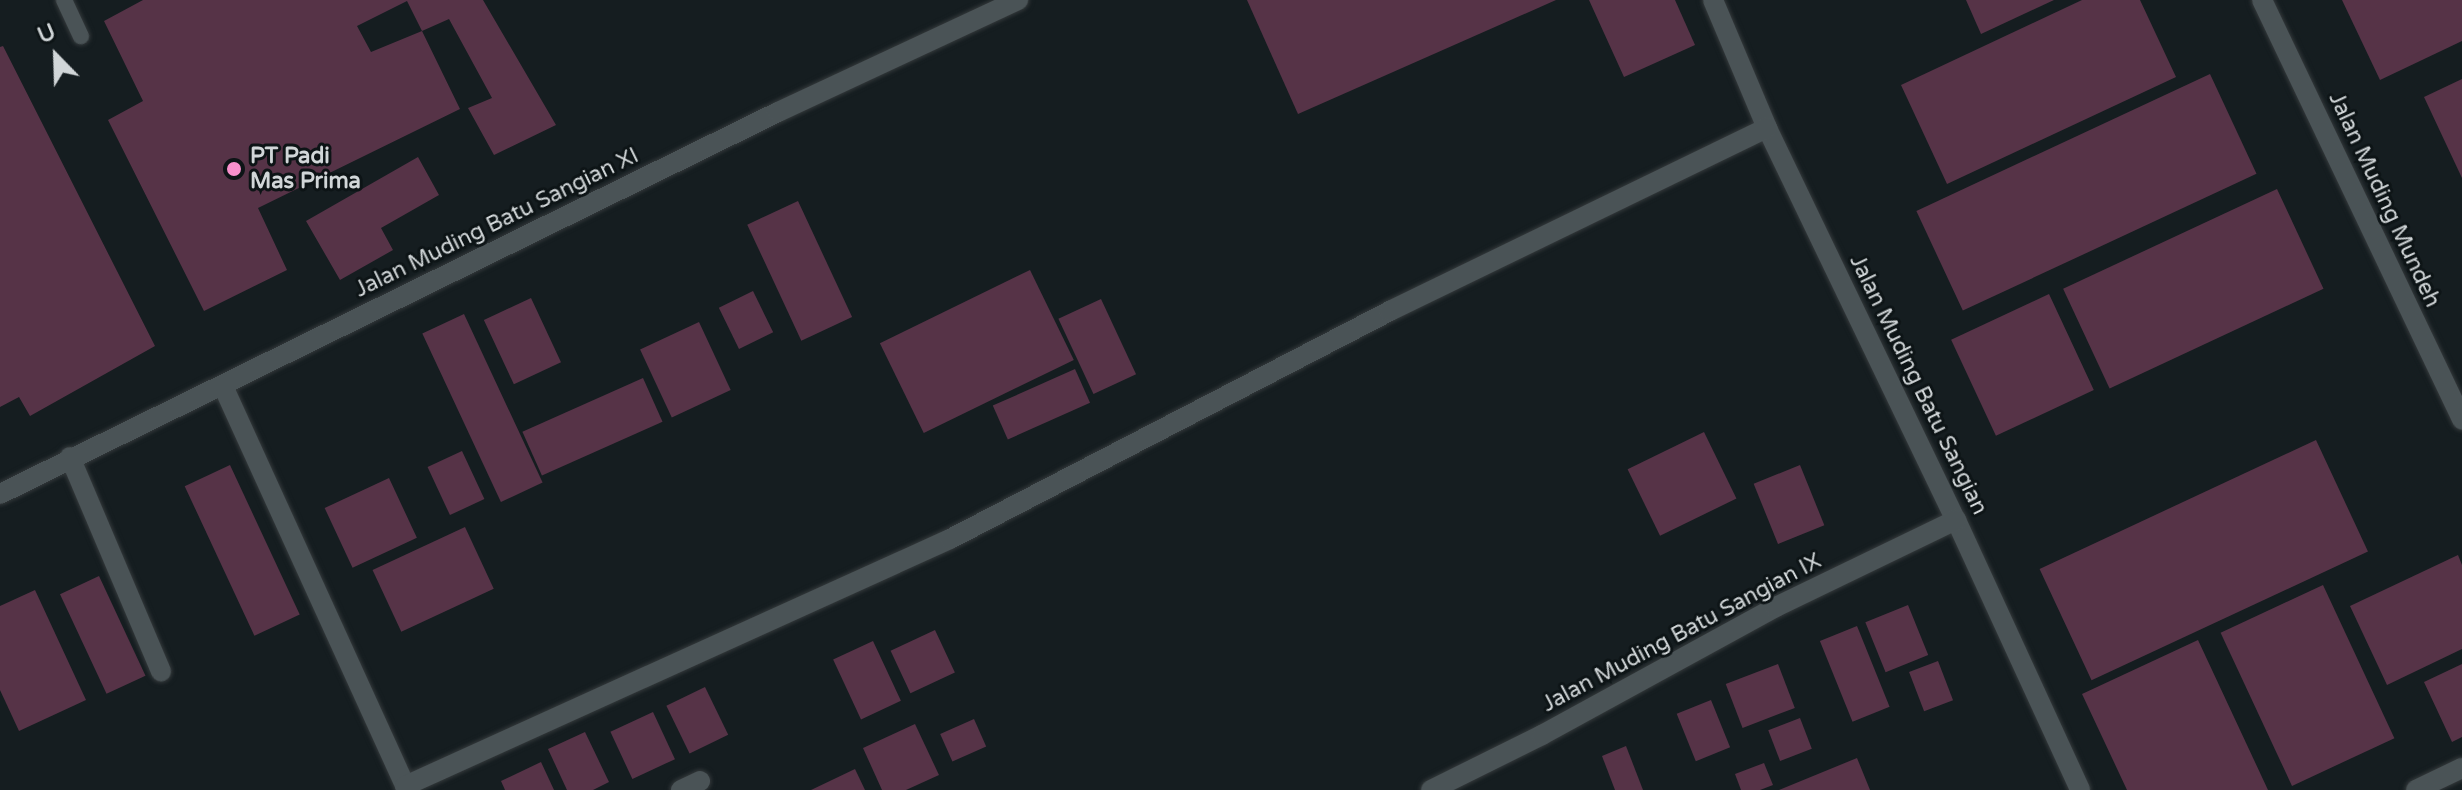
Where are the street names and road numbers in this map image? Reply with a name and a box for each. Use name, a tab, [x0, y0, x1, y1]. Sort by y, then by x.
street label: Jalan Muding Mundeh	[2323, 88, 2445, 312]
street label: Jalan Muding Batu Sangian XI	[351, 143, 643, 303]
street label: Jalan Muding Batu Sangian	[1844, 251, 1992, 519]
street label: Jalan Muding Batu Sangian IX	[1538, 548, 1826, 718]

